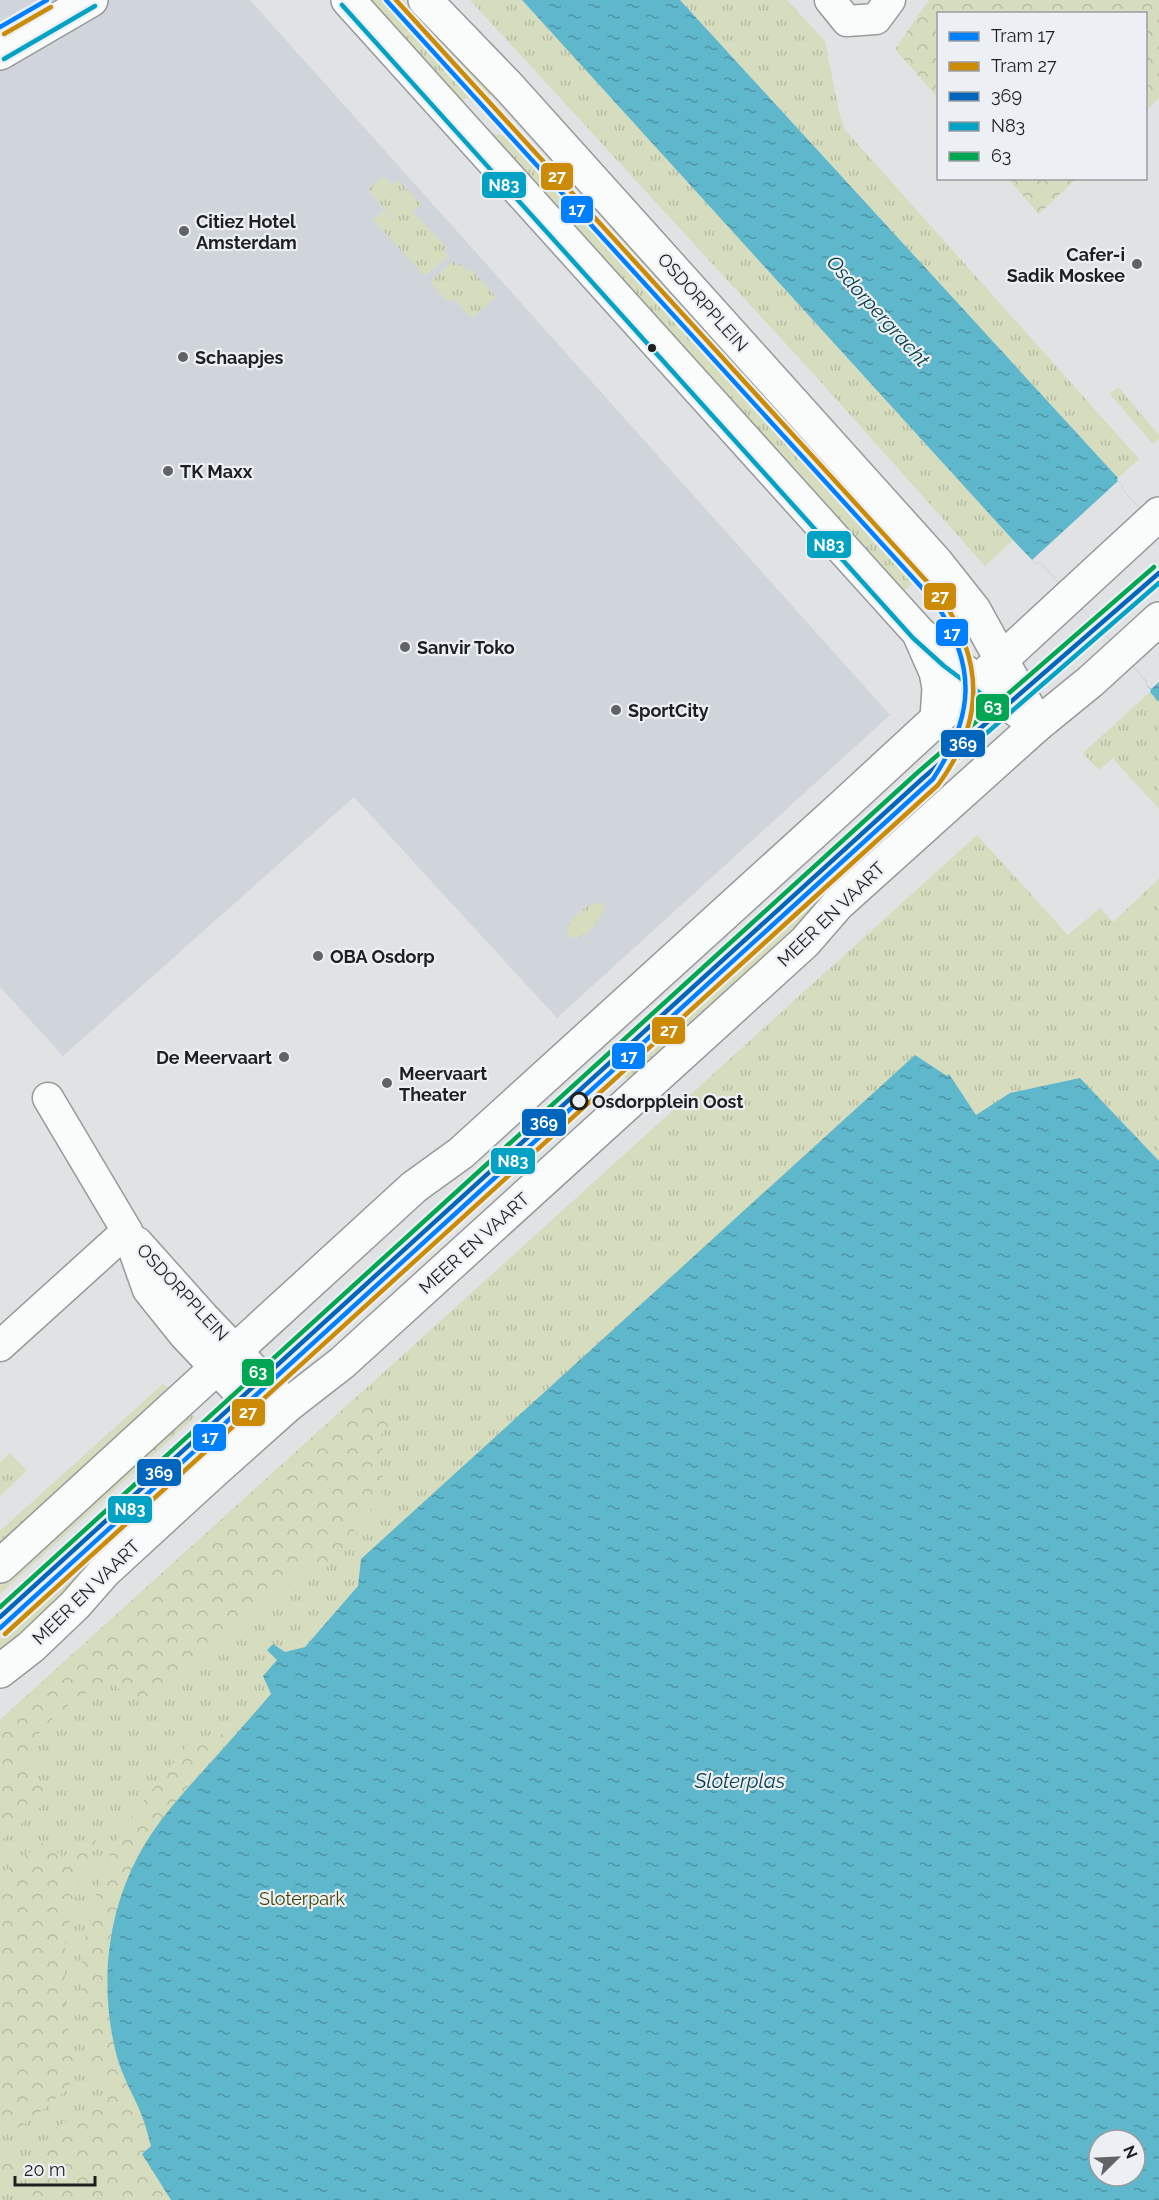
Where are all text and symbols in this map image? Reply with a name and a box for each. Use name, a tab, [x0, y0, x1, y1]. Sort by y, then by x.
legend	[937, 12, 1147, 180]
text: Tram 17	[991, 25, 1055, 46]
text: Tram 27	[991, 55, 1057, 76]
text: 369	[991, 85, 1022, 106]
text: N83	[991, 115, 1025, 136]
text: 63	[991, 145, 1011, 166]
line badge: 27	[540, 162, 574, 191]
text: 27	[548, 167, 566, 186]
line badge: N83	[481, 171, 527, 199]
text: N83	[489, 176, 519, 195]
line badge: 17	[560, 195, 594, 224]
text: 17	[569, 200, 585, 219]
place label: Citiez Hotel Amsterdam	[196, 211, 297, 253]
marker: Citiez Hotel Amsterdam	[177, 224, 191, 238]
place label: Cafer-i Sadik Moskee	[1007, 244, 1125, 286]
street label: OSDORPPLEIN	[653, 249, 753, 355]
water label: Osdorpergracht	[822, 250, 935, 372]
marker: Cafer-i Sadik Moskee	[1130, 257, 1144, 271]
unlabelled marker	[646, 342, 658, 354]
place label: Schaapjes	[195, 347, 284, 368]
marker: Schaapjes	[176, 350, 190, 364]
place label: TK Maxx	[180, 461, 253, 482]
marker: TK Maxx	[161, 464, 175, 478]
line badge: N83	[806, 530, 852, 559]
text: N83	[814, 536, 844, 555]
line badge: 27	[923, 582, 957, 611]
text: 27	[931, 587, 949, 606]
line badge: 17	[935, 618, 969, 647]
text: 17	[944, 624, 960, 643]
place label: Sanvir Toko	[417, 637, 515, 658]
marker: Sanvir Toko	[398, 640, 412, 654]
line badge: 63	[975, 693, 1010, 722]
text: 63	[984, 698, 1002, 717]
place label: SportCity	[628, 700, 709, 721]
marker: SportCity	[609, 703, 623, 717]
line badge: 369	[940, 729, 986, 758]
text: 369	[949, 734, 977, 753]
street label: MEER EN VAART	[773, 857, 889, 971]
place label: OBA Osdorp	[330, 946, 435, 967]
marker: OBA Osdorp	[311, 949, 325, 963]
line badge: 27	[651, 1016, 686, 1045]
text: 27	[660, 1021, 678, 1040]
line badge: 17	[611, 1042, 646, 1070]
place label: De Meervaart	[156, 1047, 272, 1068]
text: 17	[621, 1047, 637, 1066]
marker: De Meervaart	[277, 1050, 291, 1064]
place label: Meervaart Theater	[399, 1063, 487, 1105]
marker: Meervaart Theater	[380, 1076, 394, 1090]
place label: Osdorpplein Oost	[592, 1091, 743, 1112]
marker: Osdorpplein Oost	[570, 1092, 588, 1110]
line badge: 369	[521, 1108, 567, 1137]
text: 369	[530, 1113, 558, 1132]
line badge: N83	[490, 1147, 536, 1175]
text: N83	[498, 1152, 528, 1171]
street label: MEER EN VAART	[415, 1188, 533, 1298]
street label: OSDORPPLEIN	[133, 1239, 233, 1345]
line badge: 63	[241, 1358, 275, 1387]
text: 63	[249, 1363, 267, 1382]
line badge: 27	[231, 1398, 266, 1427]
text: 27	[239, 1403, 257, 1422]
line badge: 17	[192, 1423, 227, 1452]
text: 17	[202, 1428, 218, 1447]
line badge: 369	[136, 1458, 182, 1487]
text: 369	[145, 1463, 173, 1482]
line badge: N83	[107, 1495, 153, 1524]
text: N83	[115, 1500, 145, 1519]
street label: MEER EN VAART	[28, 1535, 144, 1649]
water label: Sloterplas	[694, 1769, 786, 1793]
park label: Sloterpark	[259, 1888, 345, 1909]
north arrow	[1087, 2128, 1147, 2188]
text: N	[1119, 2143, 1141, 2162]
scale bar	[15, 2149, 94, 2187]
text: 20 m	[24, 2159, 66, 2180]

